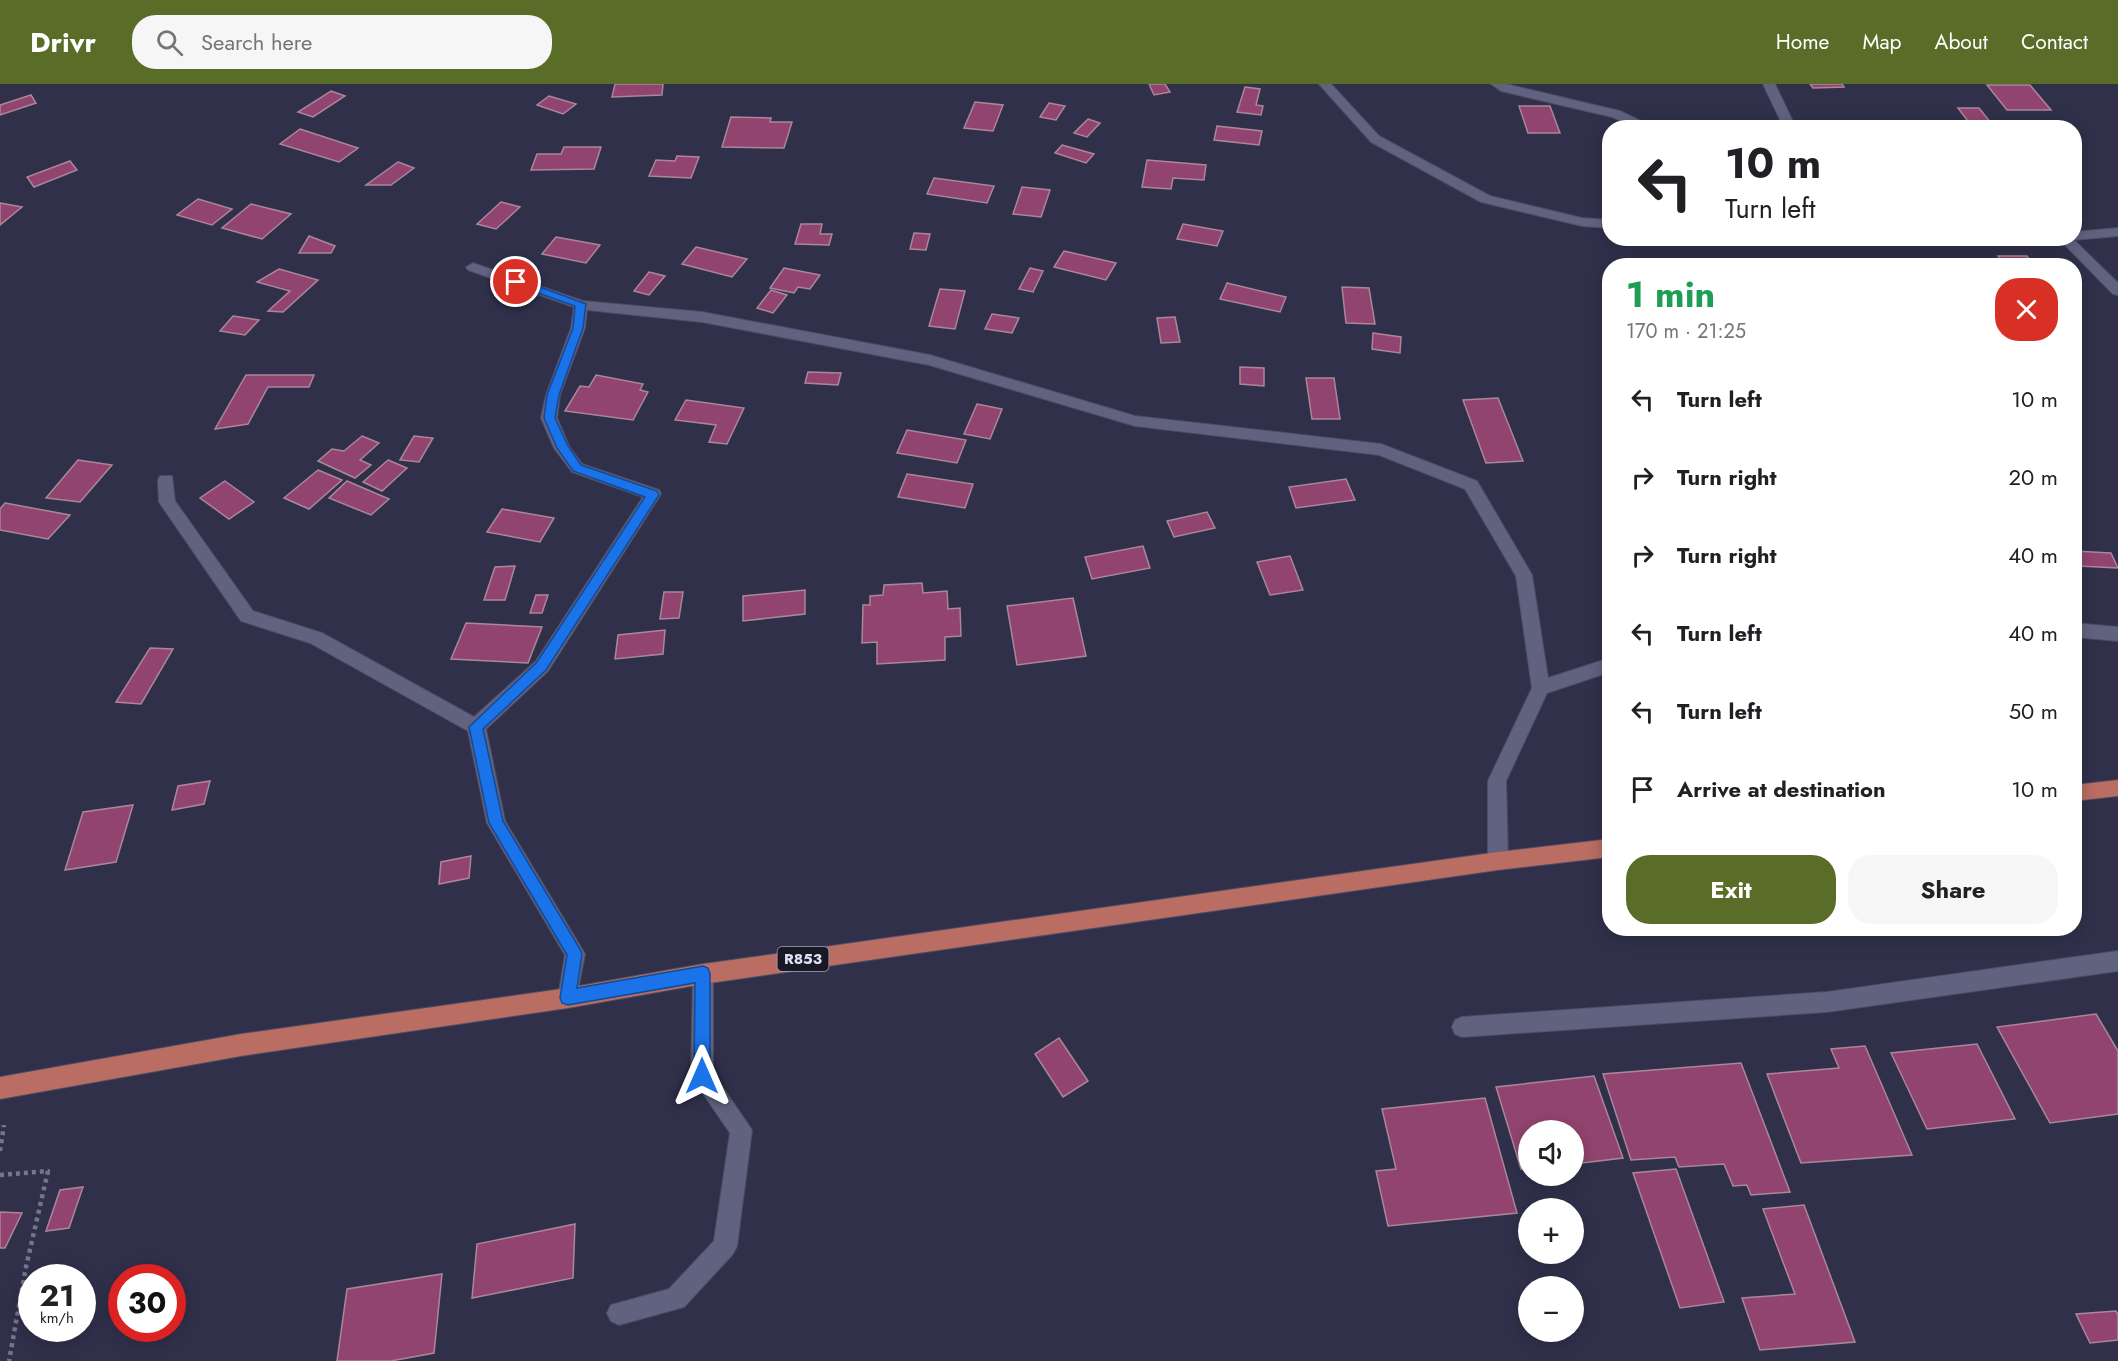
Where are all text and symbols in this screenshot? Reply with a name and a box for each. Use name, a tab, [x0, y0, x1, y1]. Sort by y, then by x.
search box	[132, 15, 552, 69]
text: Drivr	[30, 22, 96, 63]
icon: search	[153, 26, 186, 59]
text: Search here	[201, 26, 312, 58]
text: Home	[1776, 27, 1829, 57]
text: Map	[1862, 27, 1902, 57]
text: About	[1935, 27, 1988, 57]
text: Contact	[2021, 27, 2088, 57]
text: 10 m	[1725, 133, 1821, 194]
icon: left	[1626, 144, 1704, 222]
text: Turn left	[1725, 189, 1815, 228]
pin	[490, 256, 541, 307]
icon: arrive	[499, 265, 532, 298]
text: 1 min	[1626, 268, 1715, 320]
button: close	[1995, 278, 2058, 341]
text: 170 m · 21:25	[1626, 317, 1746, 346]
icon: left	[1626, 383, 1659, 416]
text: Turn left	[1677, 383, 1762, 415]
text: 10 m	[2011, 383, 2058, 415]
icon: right	[1626, 461, 1659, 494]
text: Turn right	[1677, 461, 1777, 493]
text: 20 m	[2009, 461, 2058, 493]
icon: right	[1626, 539, 1659, 572]
text: Turn right	[1677, 539, 1777, 571]
text: 40 m	[2008, 539, 2058, 571]
icon: left	[1626, 617, 1659, 650]
text: Turn left	[1677, 617, 1762, 649]
text: 40 m	[2008, 617, 2058, 649]
icon: left	[1626, 695, 1659, 728]
text: Turn left	[1677, 695, 1762, 727]
text: 50 m	[2009, 695, 2058, 727]
icon: arrive	[1626, 773, 1659, 806]
text: Arrive at destination	[1677, 773, 1886, 805]
text: 10 m	[2011, 773, 2058, 805]
button: Exit	[1626, 855, 1836, 924]
button: Share	[1848, 855, 2058, 924]
road number: R853	[778, 947, 828, 971]
position arrow	[670, 1044, 734, 1108]
map controls	[1518, 1120, 1584, 1342]
button: sound	[1518, 1120, 1584, 1186]
button: +	[1518, 1198, 1584, 1264]
speed limit sign: 30	[108, 1264, 186, 1342]
text: 21	[40, 1274, 74, 1317]
button: −	[1518, 1276, 1584, 1342]
text: km/h	[40, 1307, 74, 1329]

